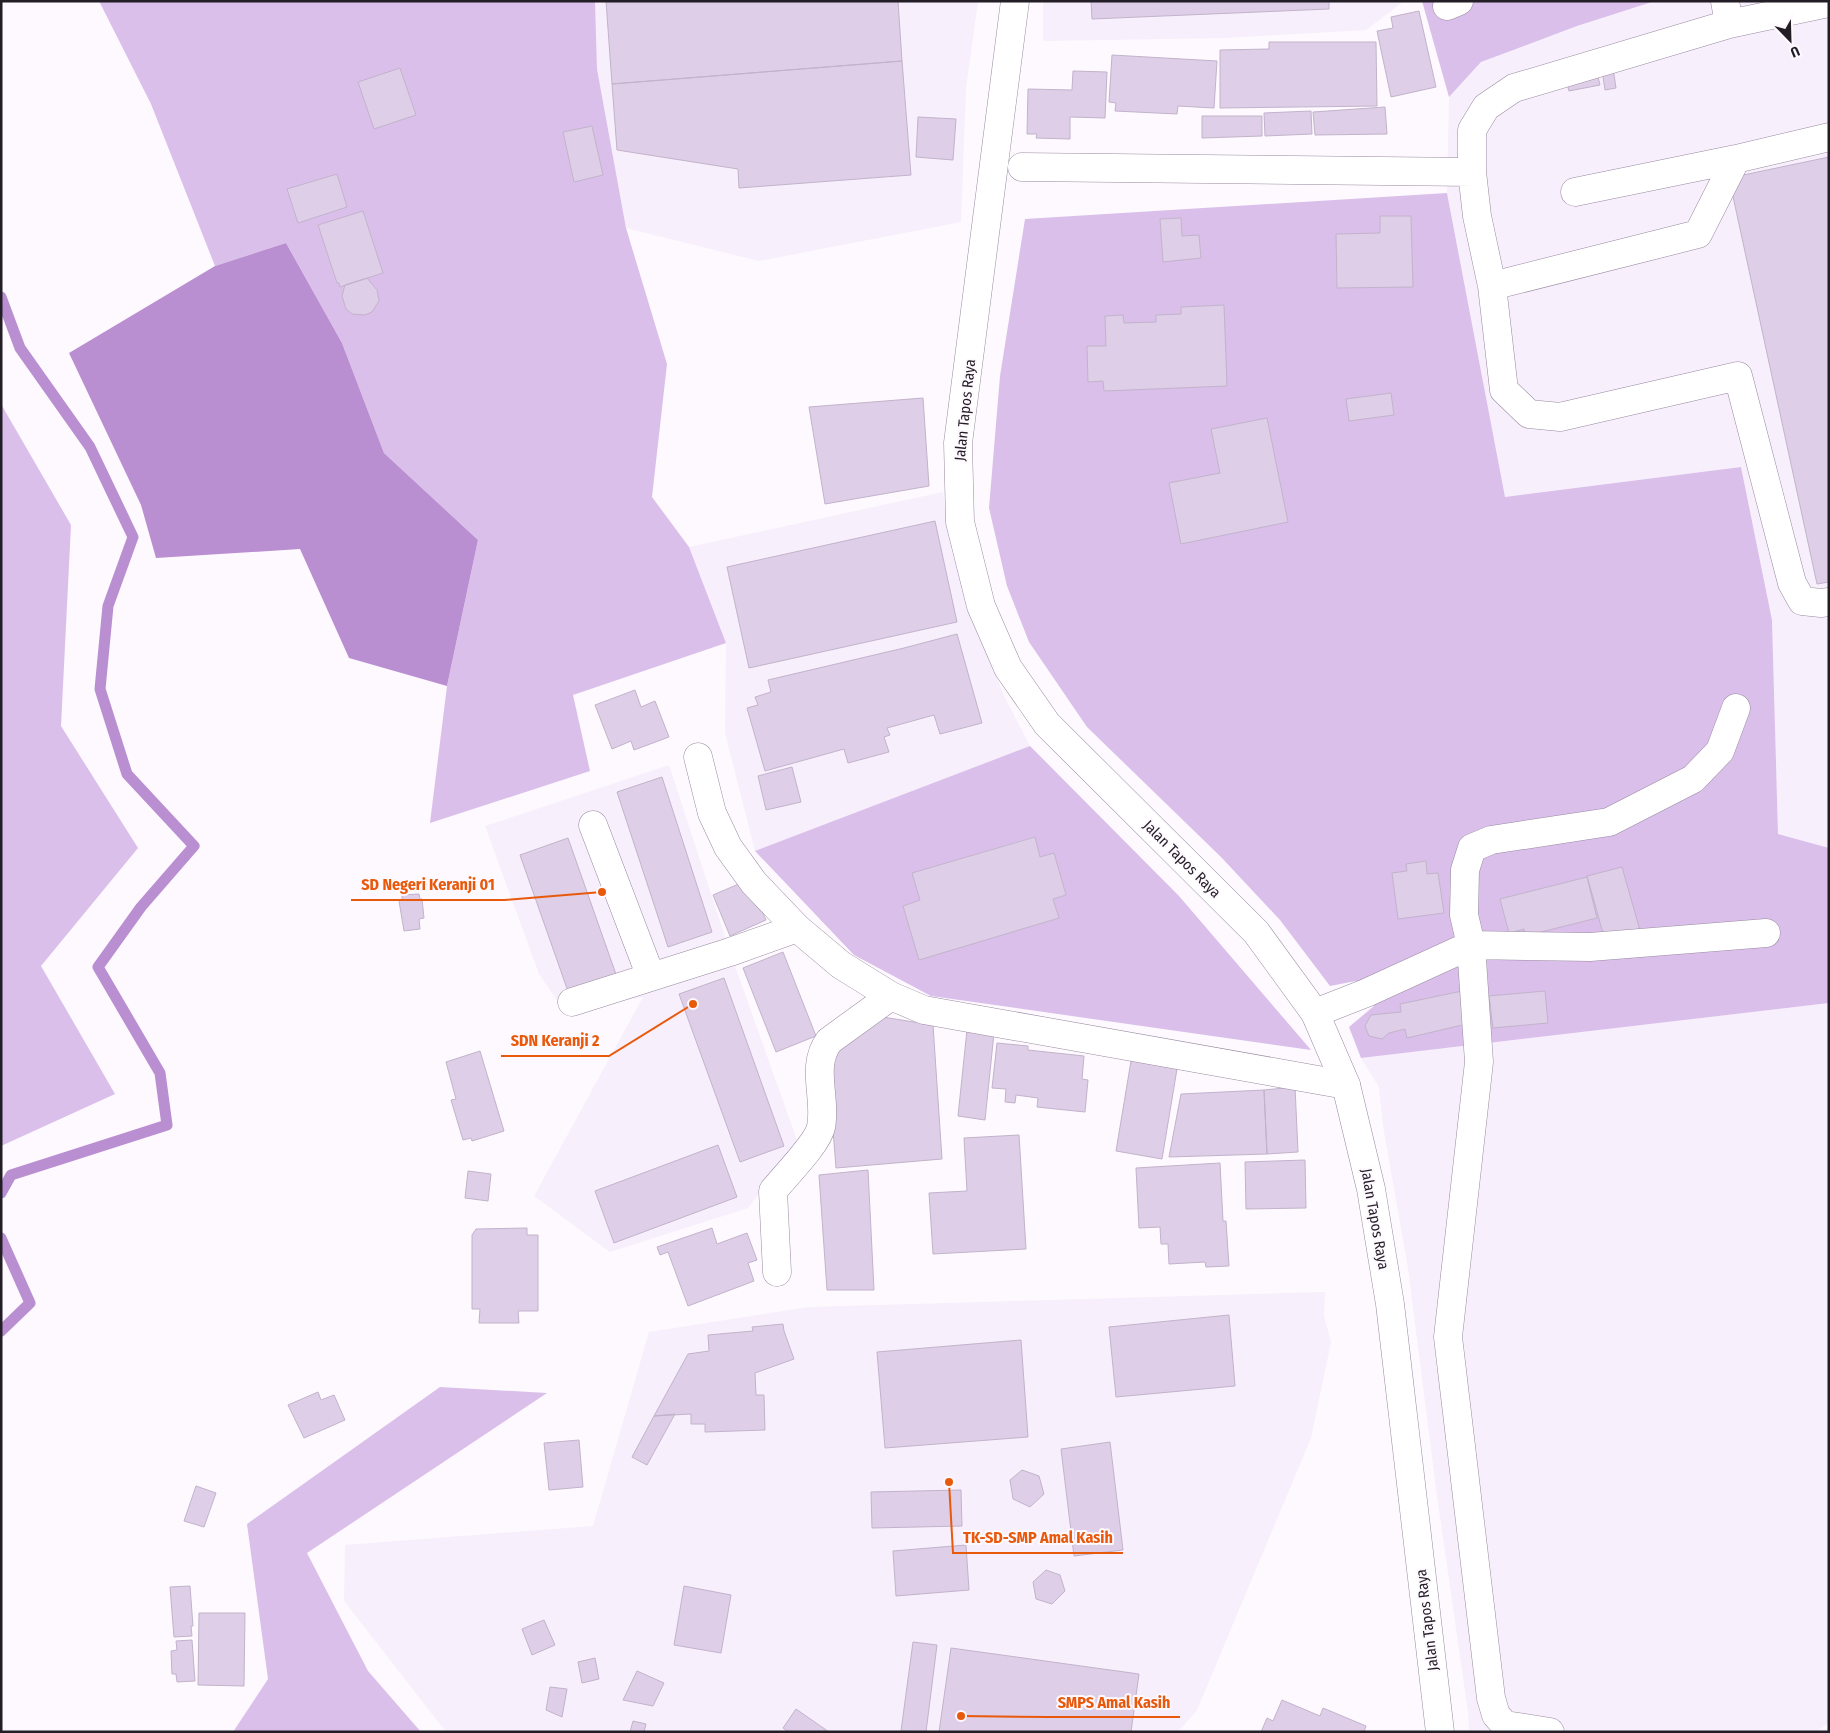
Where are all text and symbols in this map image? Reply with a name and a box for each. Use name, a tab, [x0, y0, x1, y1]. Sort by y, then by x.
north arrow	[1765, 15, 1815, 65]
text: U	[1788, 42, 1802, 61]
street label: Jalan Tapos Raya	[951, 358, 979, 462]
street label: Jalan Tapos Raya	[1139, 816, 1225, 902]
callout: SD Negeri Keranji 01	[351, 869, 505, 900]
text: SD Negeri Keranji 01	[361, 875, 495, 894]
callout: SDN Keranji 2	[501, 1025, 609, 1056]
text: SDN Keranji 2	[511, 1031, 600, 1050]
street label: Jalan Tapos Raya	[1357, 1167, 1393, 1271]
callout: TK-SD-SMP Amal Kasih	[953, 1522, 1123, 1553]
text: TK-SD-SMP Amal Kasih	[963, 1528, 1113, 1547]
street label: Jalan Tapos Raya	[1412, 1568, 1442, 1672]
callout: SMPS Amal Kasih	[1048, 1686, 1180, 1717]
text: SMPS Amal Kasih	[1058, 1693, 1170, 1712]

